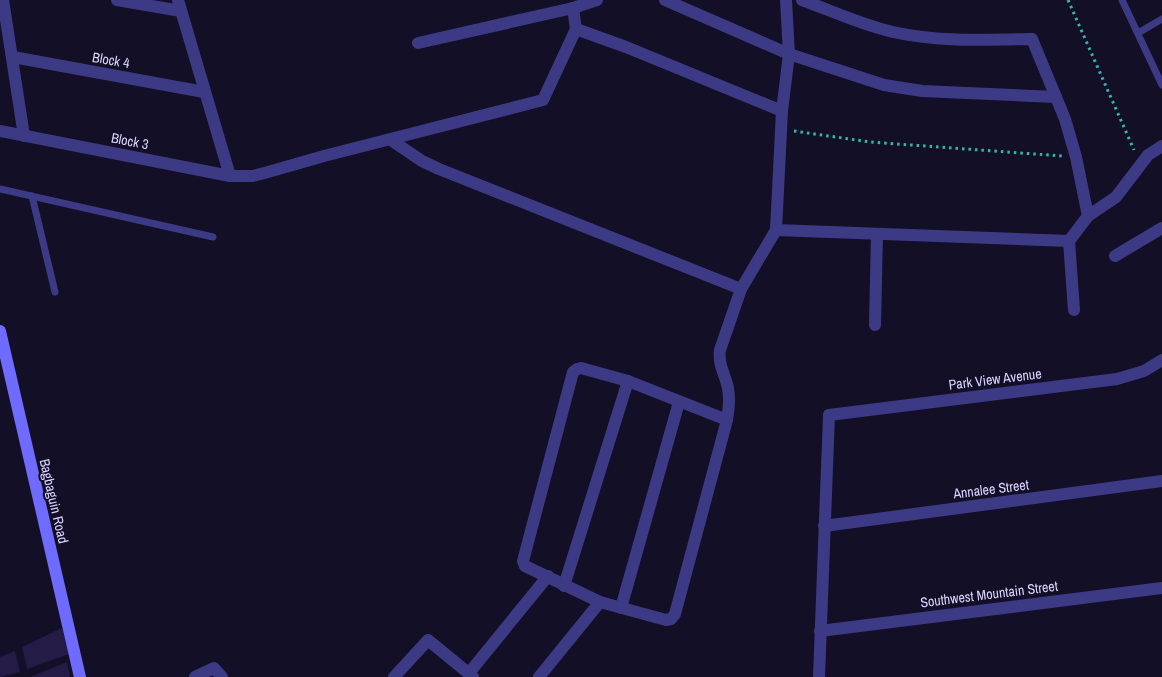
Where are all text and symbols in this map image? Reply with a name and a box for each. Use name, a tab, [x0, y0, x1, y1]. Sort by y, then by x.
street label: Block 4	[91, 48, 132, 72]
street label: Block 3	[110, 129, 150, 153]
street label: Park View Avenue	[948, 364, 1042, 394]
street label: Bagbaguin Road	[36, 457, 72, 545]
street label: Annalee Street	[951, 475, 1030, 503]
street label: Southwest Mountain Street	[919, 577, 1059, 611]

